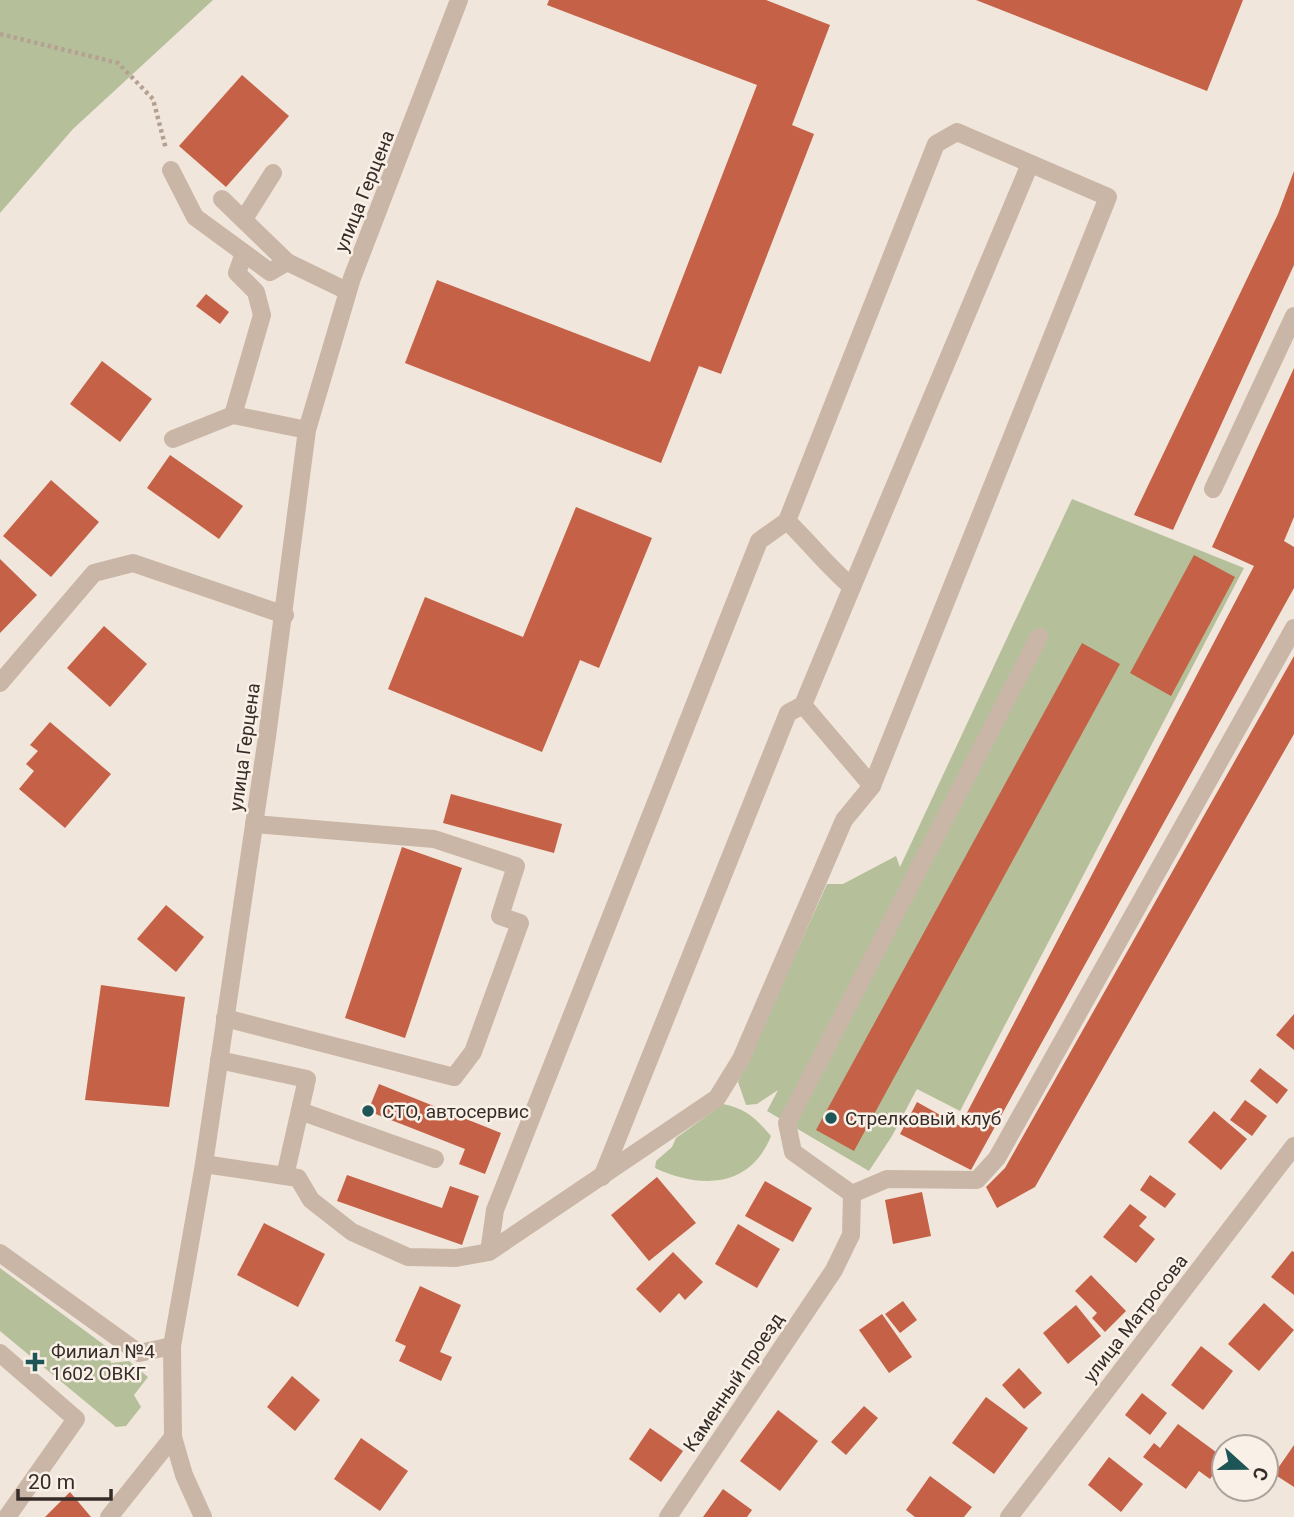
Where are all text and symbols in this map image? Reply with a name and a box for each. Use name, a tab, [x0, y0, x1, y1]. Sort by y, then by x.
street label: улица Герцена	[330, 127, 399, 255]
street label: улица Герцена	[224, 682, 265, 813]
place label: СТО, автосервис	[382, 1100, 529, 1123]
marker: СТО, автосервис	[360, 1103, 376, 1119]
place label: Стрелковый клуб	[845, 1107, 1001, 1130]
marker: Стрелковый клуб	[823, 1110, 839, 1126]
street label: улица Матросова	[1078, 1250, 1193, 1387]
street label: Каменный проезд	[678, 1308, 788, 1456]
place label: Филиал №4 1602 ОВКГ	[51, 1340, 155, 1385]
marker: Филиал №4 1602 ОВКГ	[25, 1352, 45, 1372]
north arrow	[1210, 1433, 1280, 1503]
scale bar	[18, 1458, 110, 1502]
text: С	[1247, 1464, 1273, 1484]
text: 20 m	[28, 1470, 75, 1494]

